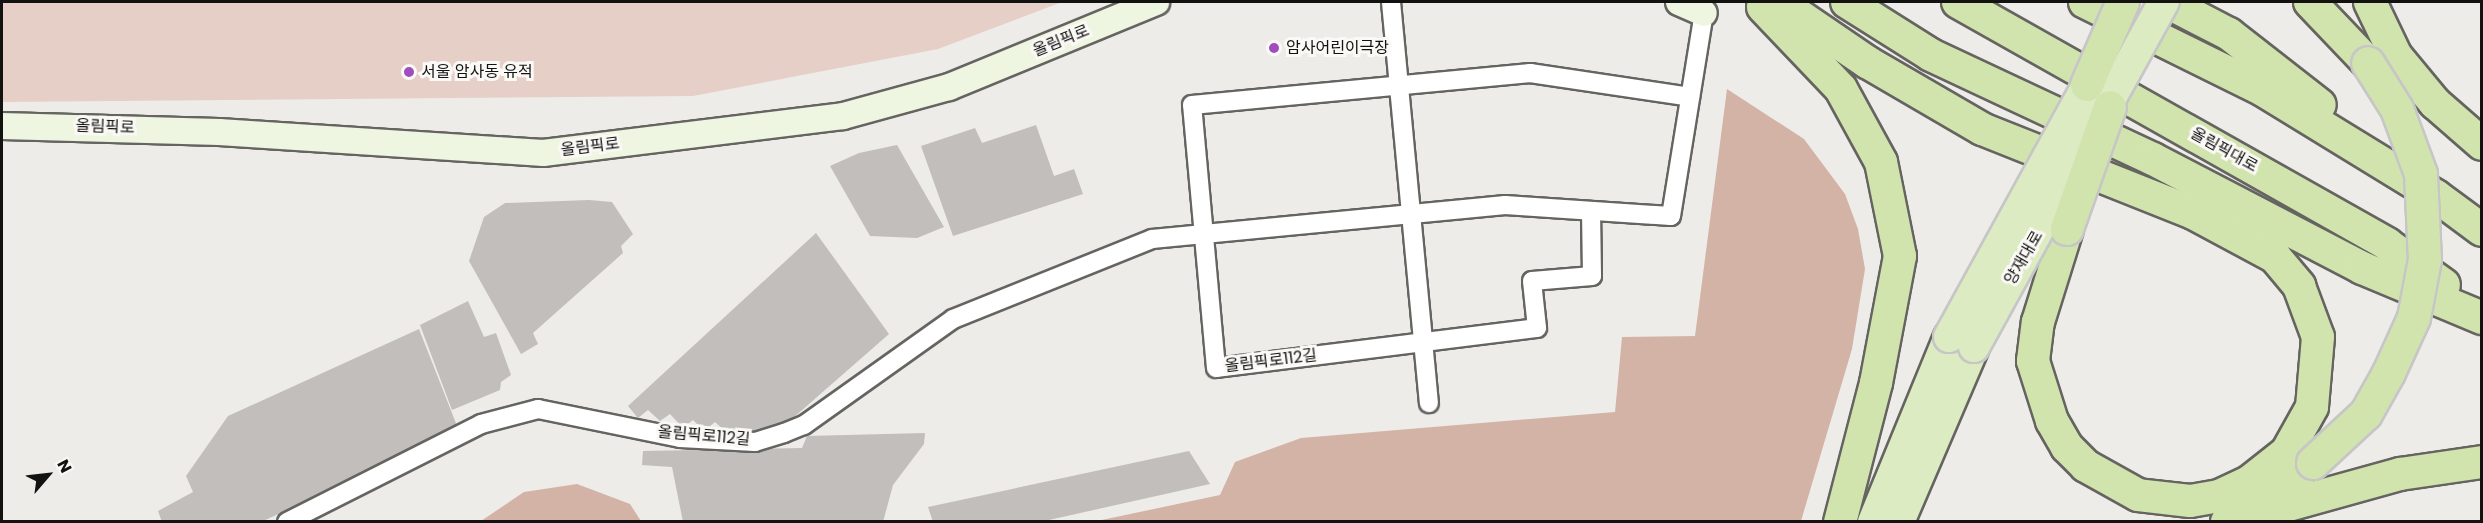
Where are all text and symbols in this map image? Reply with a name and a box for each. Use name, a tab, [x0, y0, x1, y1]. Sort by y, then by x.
street label: 올림픽로	[1030, 21, 1092, 61]
place label: 암사어린이극장	[1286, 38, 1389, 58]
marker: 암사어린이극장	[1267, 41, 1281, 55]
place label: 서울 암사동 유적	[421, 62, 533, 82]
marker: 서울 암사동 유적	[402, 65, 416, 79]
street label: 올림픽로	[75, 116, 135, 138]
street label: 올림픽대로	[2187, 124, 2261, 176]
street label: 올림픽로	[560, 134, 620, 160]
street label: 양재대로	[2001, 228, 2047, 288]
street label: 올림픽로112길	[1224, 346, 1318, 376]
street label: 올림픽로112길	[657, 422, 751, 450]
north arrow	[18, 445, 78, 505]
text: N	[51, 456, 77, 477]

